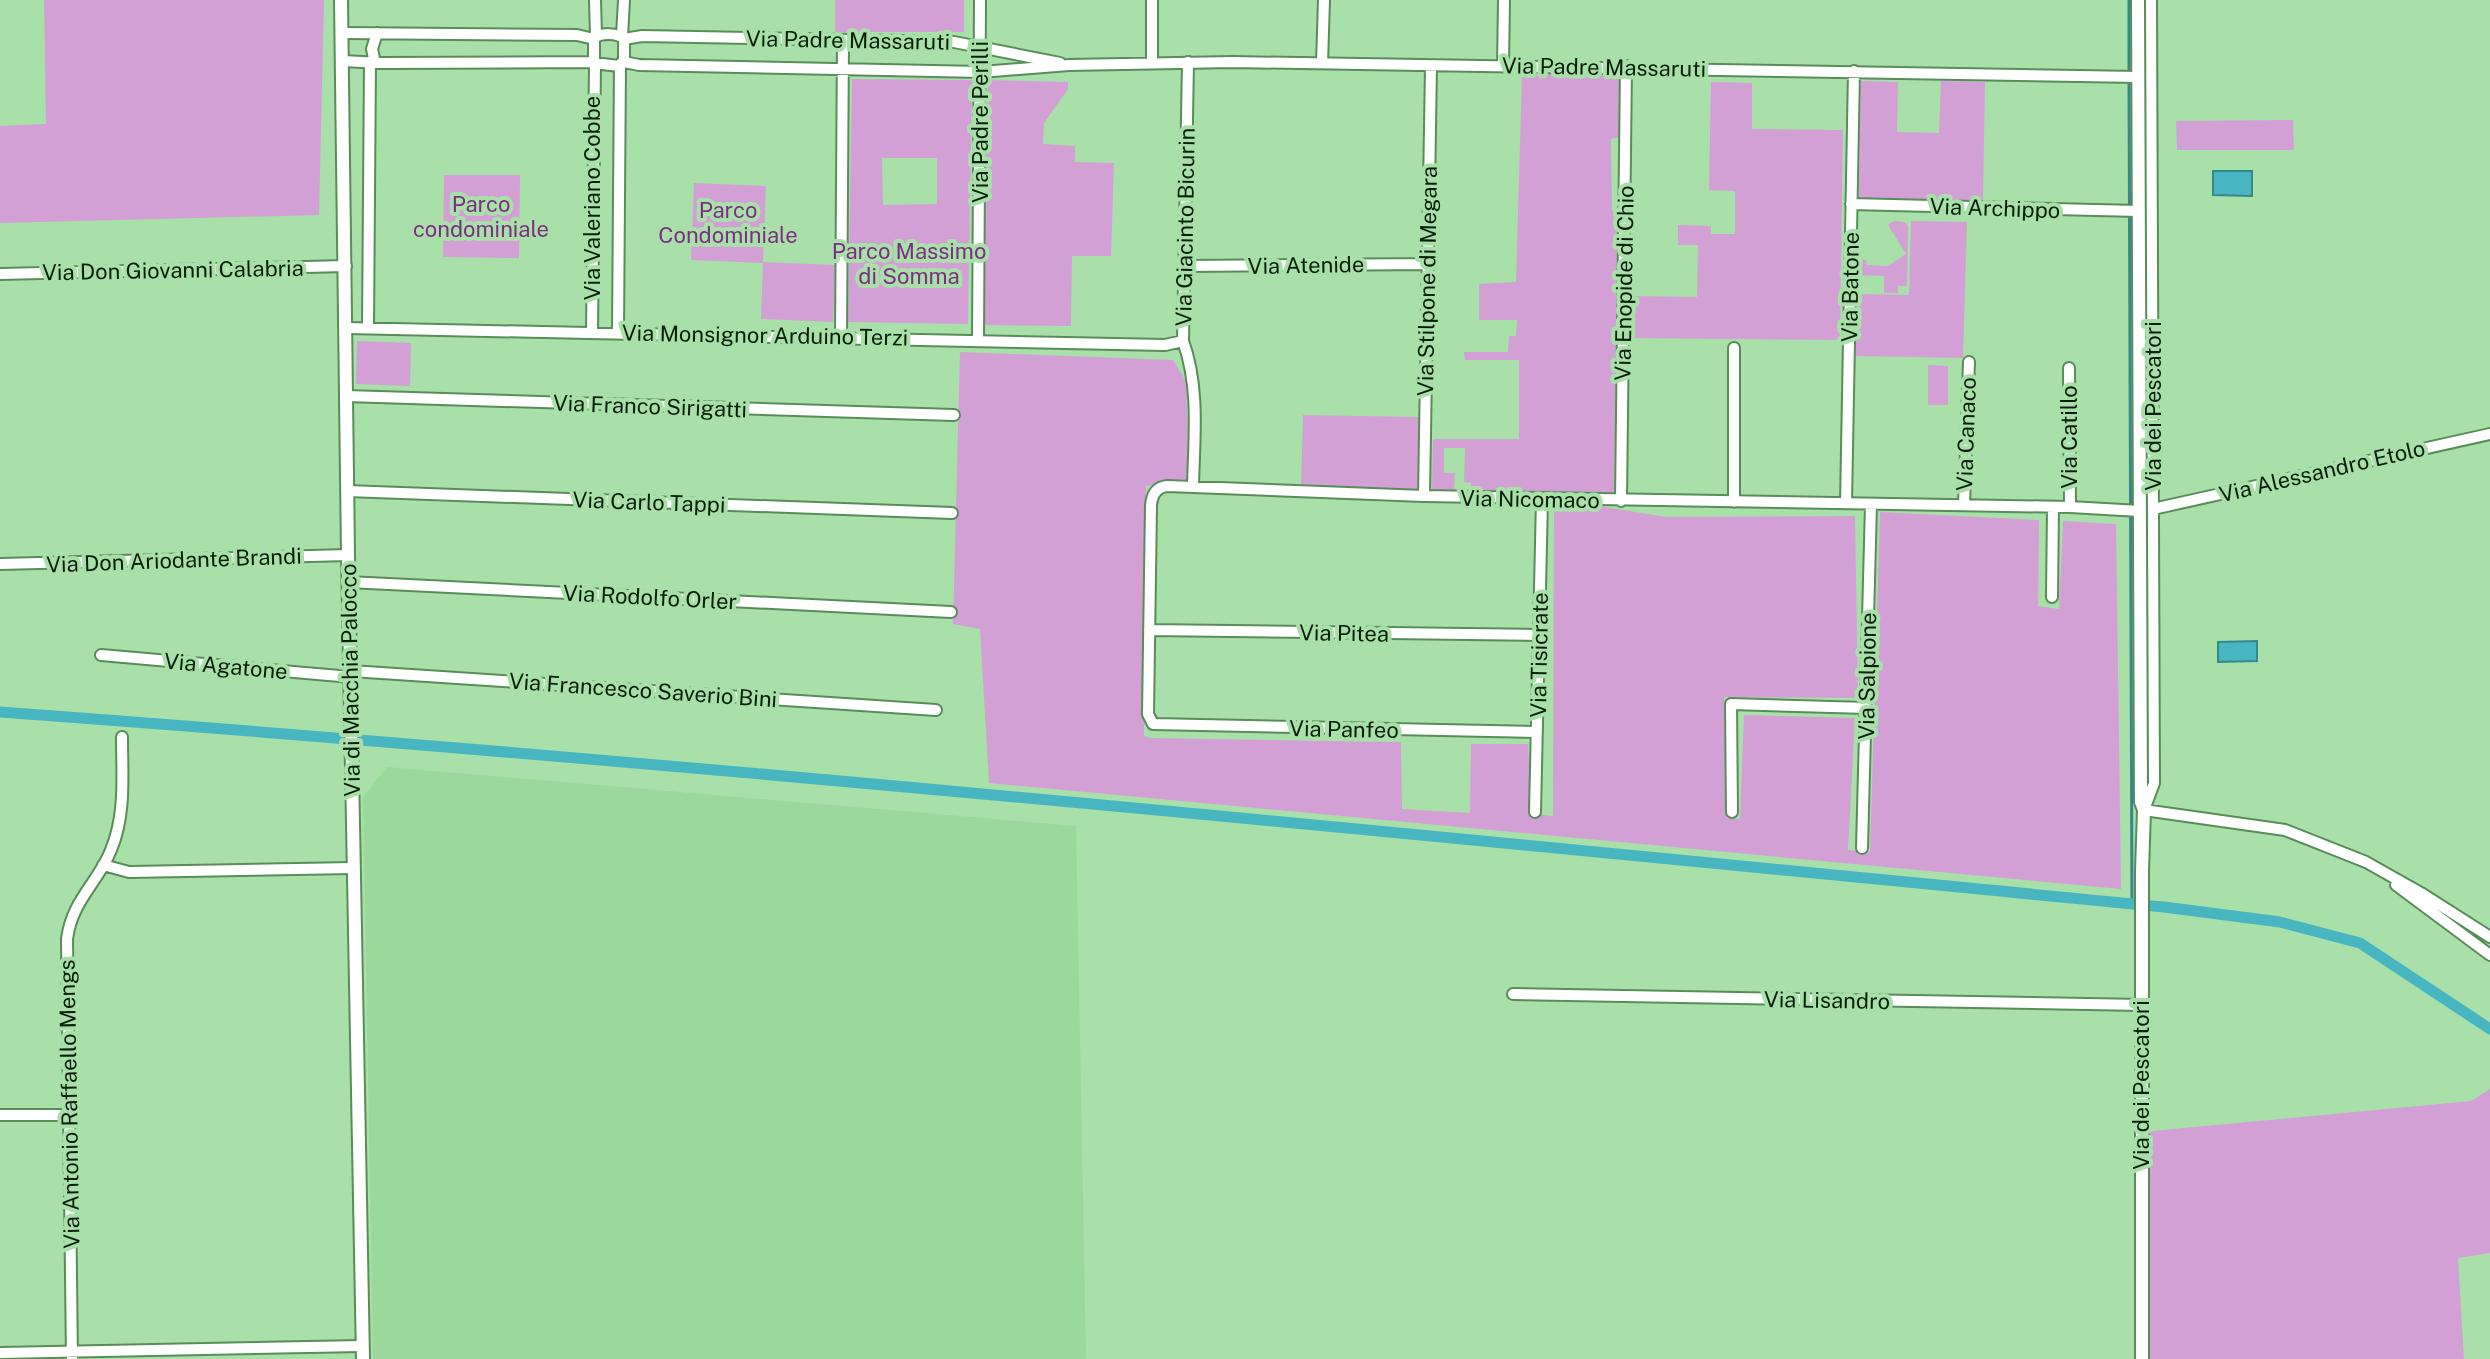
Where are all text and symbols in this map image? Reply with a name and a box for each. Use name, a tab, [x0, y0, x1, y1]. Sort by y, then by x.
street label: Via Padre Massaruti	[746, 25, 950, 55]
street label: Via Padre Perilli	[967, 41, 993, 203]
street label: Via Padre Massaruti	[1502, 52, 1706, 82]
street label: Via Valeriano Cobbe	[579, 96, 605, 300]
street label: Via Giacinto Bicurin	[1170, 127, 1200, 327]
street label: Via Stilpone di Megara	[1412, 166, 1442, 396]
street label: Via Enopide di Chio	[1609, 185, 1639, 381]
park label: Parco condominiale	[413, 191, 549, 242]
street label: Via Archippo	[1929, 193, 2061, 223]
park label: Parco Condominiale	[658, 197, 798, 248]
street label: Via Batone	[1836, 232, 1864, 342]
park label: Parco Massimo di Somma	[832, 238, 986, 289]
street label: Via Atenide	[1247, 251, 1365, 279]
street label: Via Don Giovanni Calabria	[42, 255, 304, 285]
street label: Via Monsignor Arduino Terzi	[622, 320, 908, 350]
street label: Via dei Pescatori	[2140, 321, 2166, 491]
street label: Via Canaco	[1951, 377, 1981, 491]
street label: Via Catillo	[2056, 385, 2082, 489]
street label: Via Franco Sirigatti	[552, 390, 748, 422]
street label: Via Alessandro Etolo	[2216, 435, 2428, 507]
street label: Via Nicomaco	[1460, 485, 1600, 513]
street label: Via Carlo Tappi	[572, 486, 726, 518]
street label: Via Don Ariodante Brandi	[46, 543, 302, 577]
street label: Via di Macchia Palocco	[335, 563, 365, 797]
street label: Via Rodolfo Orler	[562, 579, 738, 615]
street label: Via Tisicrate	[1525, 592, 1553, 718]
street label: Via Salpione	[1853, 612, 1881, 740]
street label: Via Pitea	[1299, 619, 1389, 647]
street label: Via Agatone	[163, 648, 289, 684]
street label: Via Francesco Saverio Bini	[508, 668, 778, 712]
street label: Via Panfeo	[1289, 715, 1399, 743]
street label: Via Antonio Raffaello Mengs	[53, 959, 85, 1249]
street label: Via Lisandro	[1764, 986, 1890, 1014]
street label: Via dei Pescatori	[2128, 1000, 2154, 1170]

